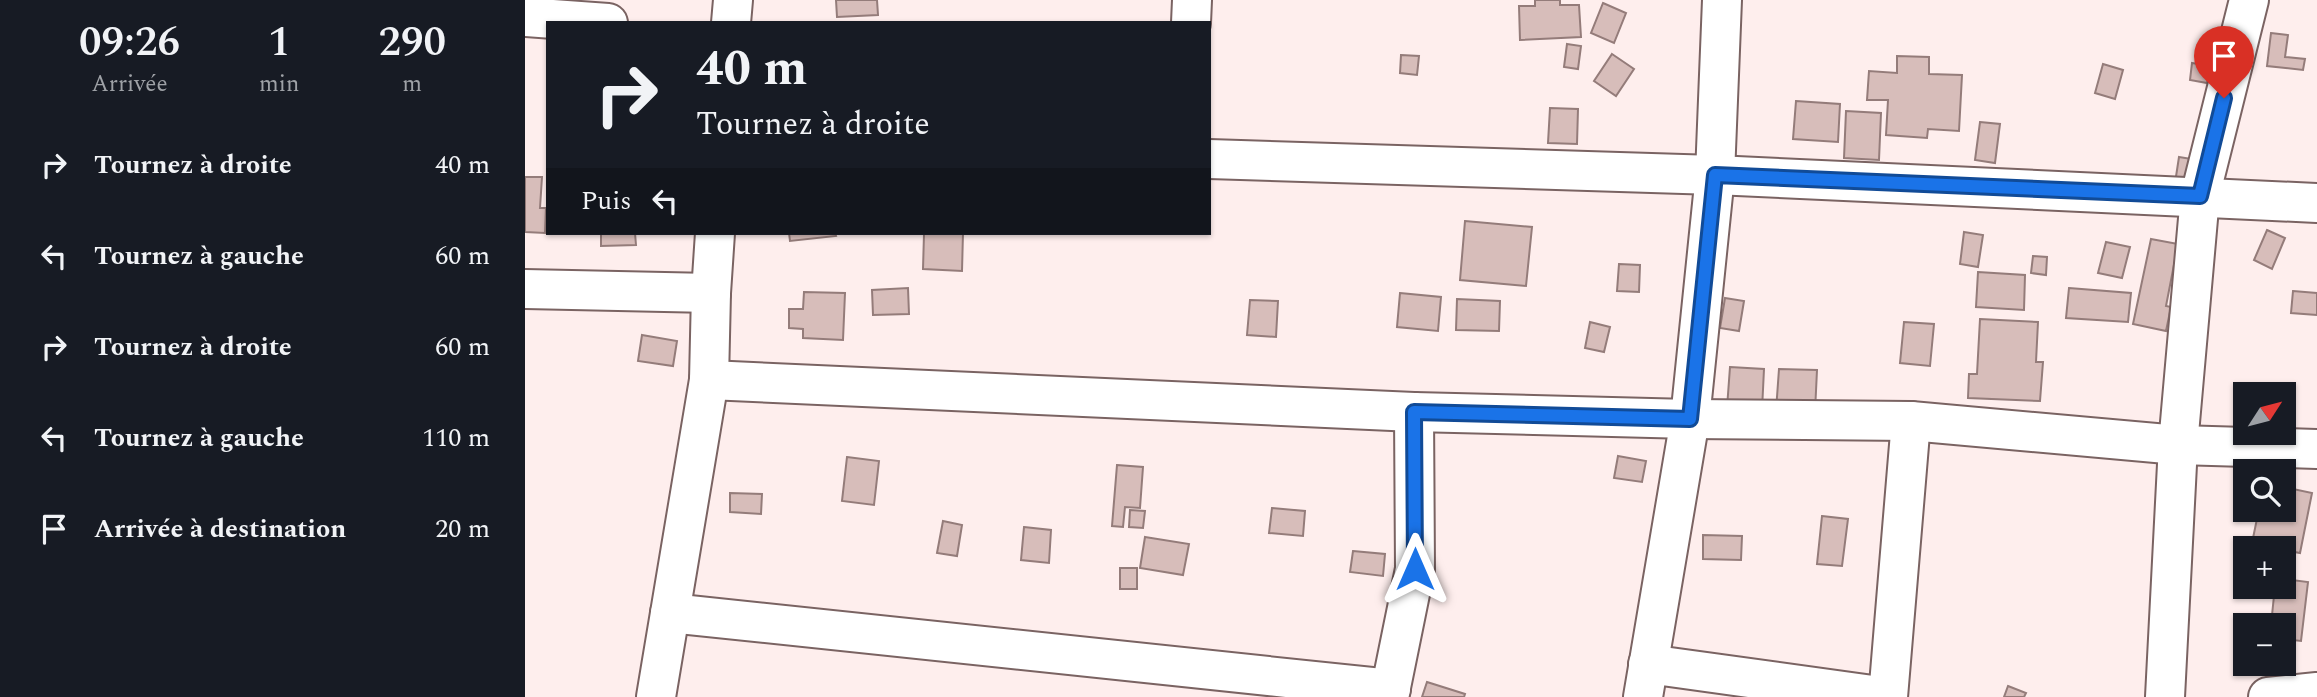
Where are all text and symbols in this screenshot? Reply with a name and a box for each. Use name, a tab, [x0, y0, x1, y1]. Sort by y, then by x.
text: 09:26	[79, 11, 180, 74]
text: 1	[268, 11, 290, 74]
text: 290	[378, 11, 446, 74]
pin	[2194, 26, 2254, 98]
text: 40 m	[696, 32, 807, 107]
icon: arrive	[2205, 37, 2243, 75]
icon: right	[581, 49, 672, 140]
text: Arrivée	[92, 67, 168, 102]
text: min	[259, 67, 299, 102]
text: m	[402, 67, 422, 102]
text: Tournez à droite	[696, 100, 930, 149]
text: Tournez à droite	[94, 145, 292, 185]
text: 40 m	[435, 145, 490, 185]
icon: right	[35, 146, 73, 184]
text: Puis	[581, 181, 632, 221]
icon: left	[646, 182, 684, 220]
text: Tournez à gauche	[94, 236, 304, 276]
text: 60 m	[435, 236, 490, 276]
icon: left	[35, 237, 73, 275]
text: Tournez à droite	[94, 327, 292, 367]
text: 60 m	[435, 327, 490, 367]
icon: right	[35, 328, 73, 366]
north arrow	[2233, 382, 2296, 444]
map controls	[2233, 382, 2296, 676]
text: Tournez à gauche	[94, 418, 304, 458]
text: 110 m	[422, 418, 490, 458]
icon: left	[35, 419, 73, 457]
button: search	[2233, 459, 2296, 522]
text: Arrivée à destination	[94, 509, 346, 549]
text: 20 m	[435, 509, 490, 549]
icon: arrive	[35, 510, 73, 548]
position arrow	[1378, 532, 1452, 606]
button: +	[2233, 536, 2296, 599]
button: −	[2233, 613, 2296, 676]

